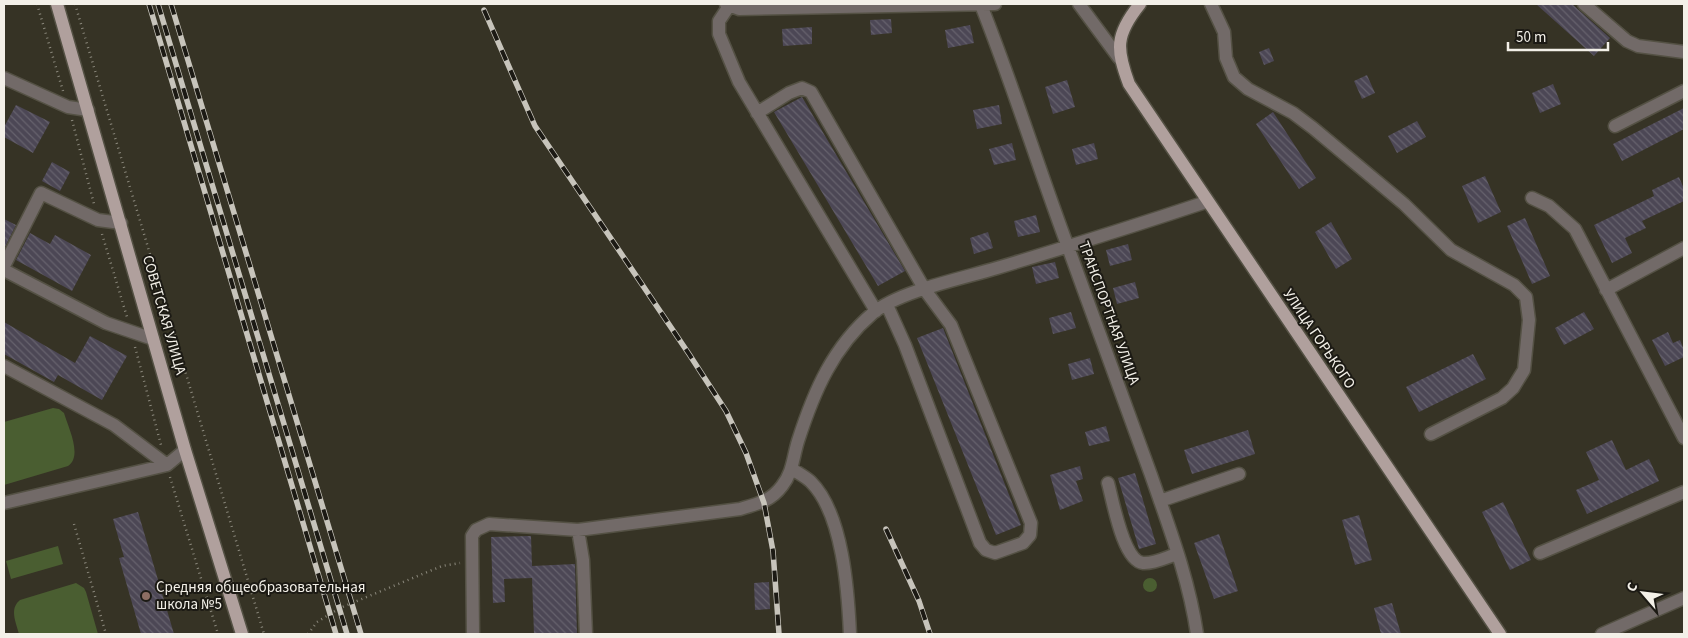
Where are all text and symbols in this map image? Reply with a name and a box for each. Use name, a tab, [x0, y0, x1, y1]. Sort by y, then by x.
scale bar	[1508, 20, 1608, 52]
text: 50 m	[1516, 27, 1546, 48]
street label: ТРАНСПОРТНАЯ УЛИЦА	[1073, 238, 1145, 389]
street label: СОВЕТСКАЯ УЛИЦА	[137, 253, 191, 378]
street label: УЛИЦА ГОРЬКОГО	[1278, 285, 1360, 393]
north arrow	[1618, 568, 1668, 618]
place label: Средняя общеобразовательная школа №5	[156, 577, 365, 615]
text: С	[1622, 579, 1643, 596]
marker: Средняя общеобразовательная школа №5	[140, 590, 152, 602]

